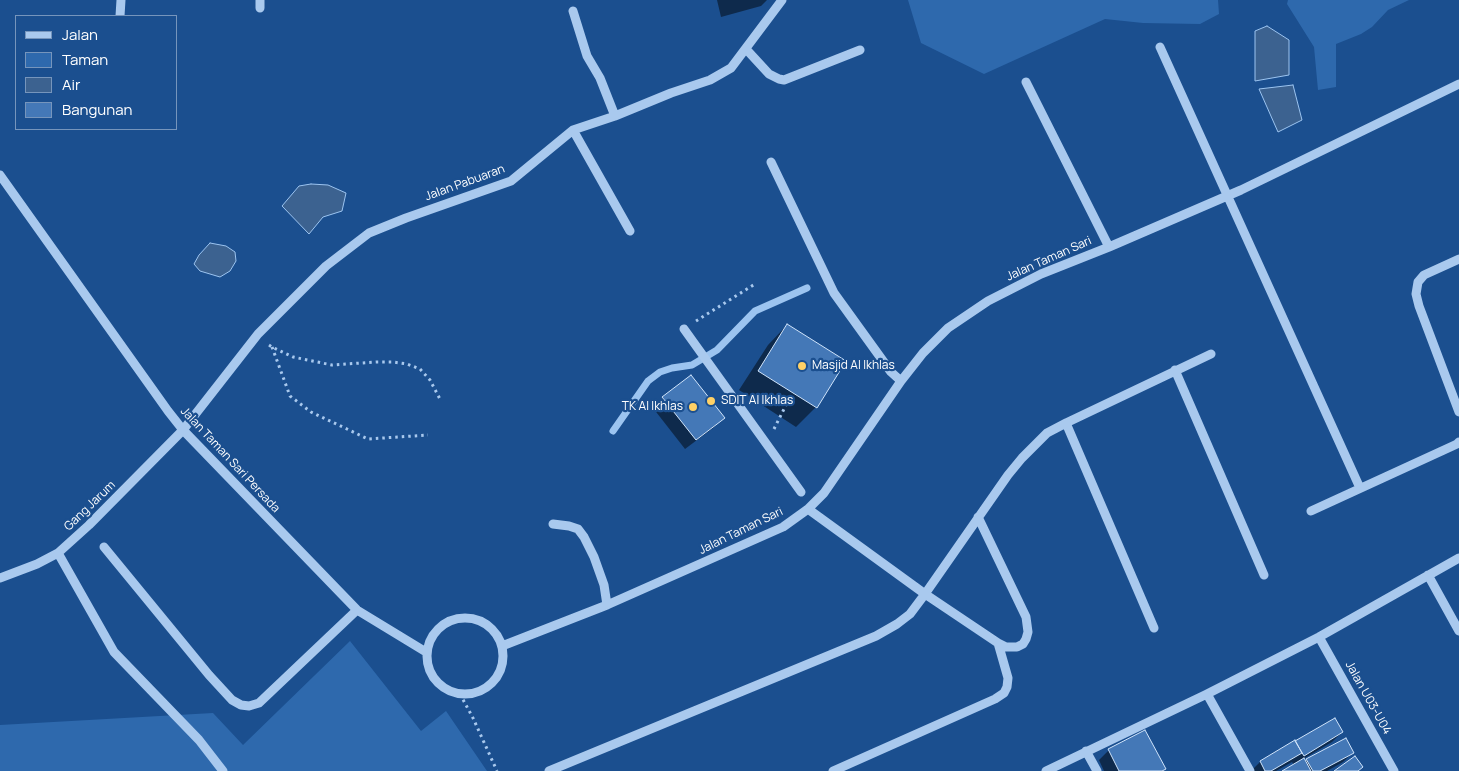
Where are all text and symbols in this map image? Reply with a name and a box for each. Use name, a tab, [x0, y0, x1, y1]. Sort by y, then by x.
legend	[15, 15, 178, 130]
text: Jalan	[62, 24, 98, 45]
text: Taman	[62, 49, 108, 70]
text: Air	[62, 74, 80, 95]
text: Bangunan	[62, 99, 132, 120]
street label: Jalan Pabuaran	[423, 162, 507, 204]
street label: Jalan Taman Sari	[1004, 234, 1094, 284]
place label: Masjid Al Ikhlas	[812, 359, 895, 373]
marker: Masjid Al Ikhlas	[796, 360, 808, 372]
place label: SDIT Al Ikhlas	[721, 394, 793, 408]
marker: SDIT Al Ikhlas	[705, 395, 717, 407]
place label: TK Al Ikhlas	[622, 400, 683, 414]
marker: TK Al Ikhlas	[687, 401, 699, 413]
street label: Jalan Taman Sari Persada	[177, 404, 283, 516]
street label: Gang Jarum	[61, 478, 119, 534]
street label: Jalan Taman Sari	[697, 504, 785, 558]
street label: Jalan U03-U04	[1342, 659, 1394, 737]

